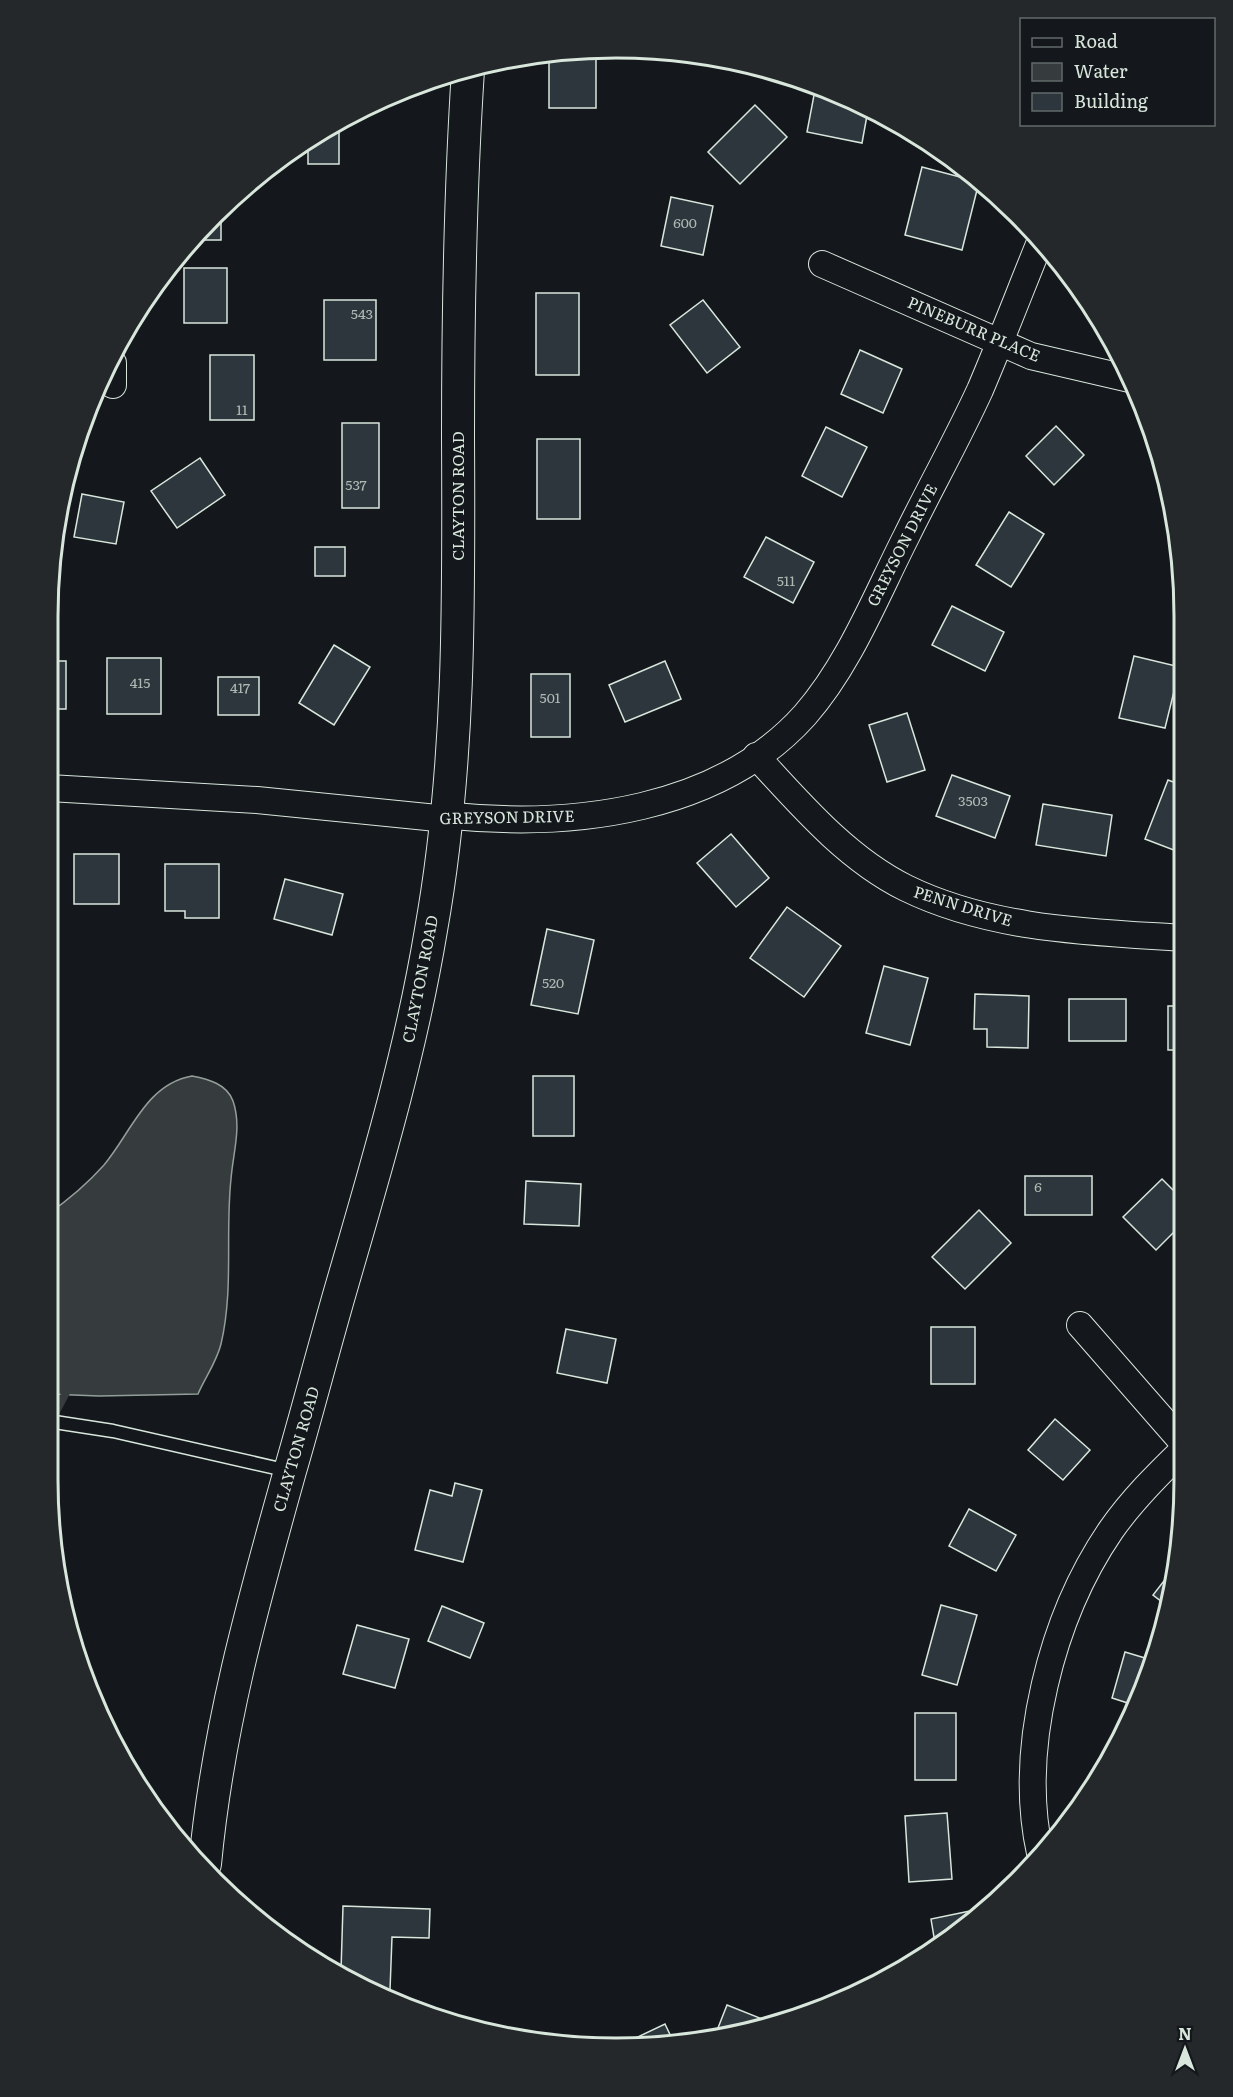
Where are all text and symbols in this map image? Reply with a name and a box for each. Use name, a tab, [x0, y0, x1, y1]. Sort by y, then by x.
legend	[1020, 18, 1215, 126]
text: Road	[1074, 27, 1118, 54]
text: Water	[1074, 57, 1128, 84]
text: Building	[1074, 87, 1149, 114]
house number: 600	[673, 212, 697, 232]
street label: PINEBURR PLACE	[904, 289, 1045, 367]
house number: 543	[351, 303, 373, 323]
house number: 11	[236, 399, 248, 419]
street label: CLAYTON ROAD	[445, 431, 469, 561]
house number: 537	[345, 474, 367, 494]
street label: GREYSON DRIVE	[860, 479, 942, 610]
house number: 511	[777, 570, 796, 590]
house number: 415	[130, 672, 150, 692]
house number: 417	[230, 677, 250, 697]
house number: 501	[540, 687, 561, 707]
house number: 3503	[958, 790, 988, 810]
street label: GREYSON DRIVE	[439, 803, 575, 829]
street label: PENN DRIVE	[911, 879, 1016, 931]
street label: CLAYTON ROAD	[395, 913, 443, 1045]
house number: 520	[542, 972, 564, 992]
house number: 6	[1034, 1176, 1042, 1196]
street label: CLAYTON ROAD	[266, 1383, 324, 1514]
north arrow	[1155, 2019, 1215, 2079]
text: N	[1178, 2021, 1192, 2045]

